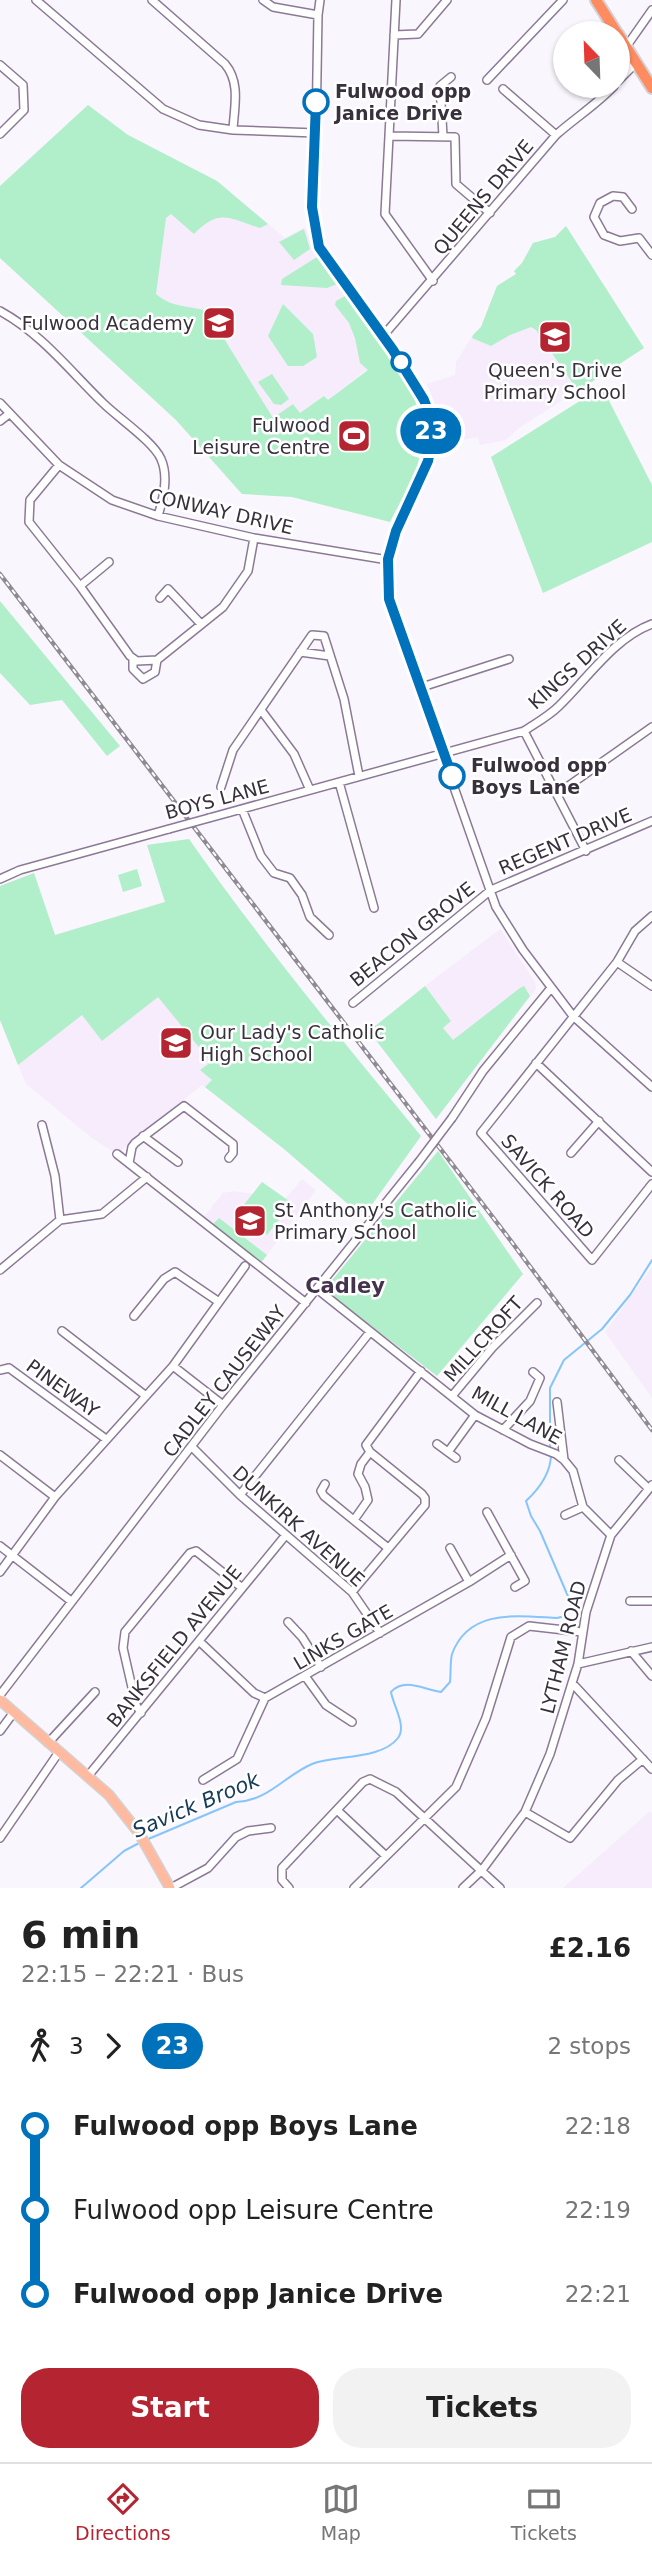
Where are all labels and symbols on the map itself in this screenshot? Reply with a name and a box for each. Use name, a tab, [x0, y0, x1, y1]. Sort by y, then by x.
north arrow	[553, 21, 630, 98]
place label: Fulwood opp Janice Drive	[333, 80, 471, 124]
marker: Fulwood opp Janice Drive	[303, 89, 329, 115]
street label: QUEENS DRIVE	[428, 135, 538, 259]
school or university icon: Fulwood Academy	[200, 304, 238, 342]
place label: Fulwood Academy	[22, 312, 194, 334]
school or university icon: Queen's Drive Primary School	[536, 318, 574, 356]
unlabelled marker	[391, 352, 411, 372]
place label: Queen's Drive Primary School	[484, 359, 626, 403]
line badge: 23	[400, 408, 462, 454]
place label: Fulwood Leisure Centre	[192, 414, 330, 458]
sports icon: Fulwood Leisure Centre	[335, 417, 373, 455]
street label: CONWAY DRIVE	[147, 484, 295, 538]
street label: KINGS DRIVE	[524, 614, 630, 714]
place label: Fulwood opp Boys Lane	[471, 754, 607, 798]
marker: Fulwood opp Boys Lane	[439, 763, 465, 789]
street label: BOYS LANE	[163, 775, 271, 823]
street label: REGENT DRIVE	[495, 803, 635, 879]
street label: BEACON GROVE	[345, 877, 479, 991]
place label: Our Lady's Catholic High School	[200, 1021, 385, 1065]
school or university icon: Our Lady's Catholic High School	[157, 1024, 195, 1062]
street label: SAVICK ROAD	[497, 1130, 599, 1242]
place label: St Anthony's Catholic Primary School	[274, 1199, 477, 1243]
school or university icon: St Anthony's Catholic Primary School	[231, 1202, 269, 1240]
district label: Cadley	[305, 1274, 385, 1298]
street label: MILLCROFT	[439, 1292, 527, 1386]
street label: CADLEY CAUSEWAY	[158, 1301, 290, 1461]
street label: PINEWAY	[22, 1354, 104, 1422]
street label: MILL LANE	[468, 1381, 566, 1449]
street label: DUNKIRK AVENUE	[229, 1461, 369, 1591]
street label: BANKSFIELD AVENUE	[102, 1561, 246, 1731]
street label: LYTHAM ROAD	[536, 1578, 590, 1716]
street label: LINKS GATE	[290, 1600, 396, 1674]
water label: Savick Brook	[129, 1767, 264, 1843]

